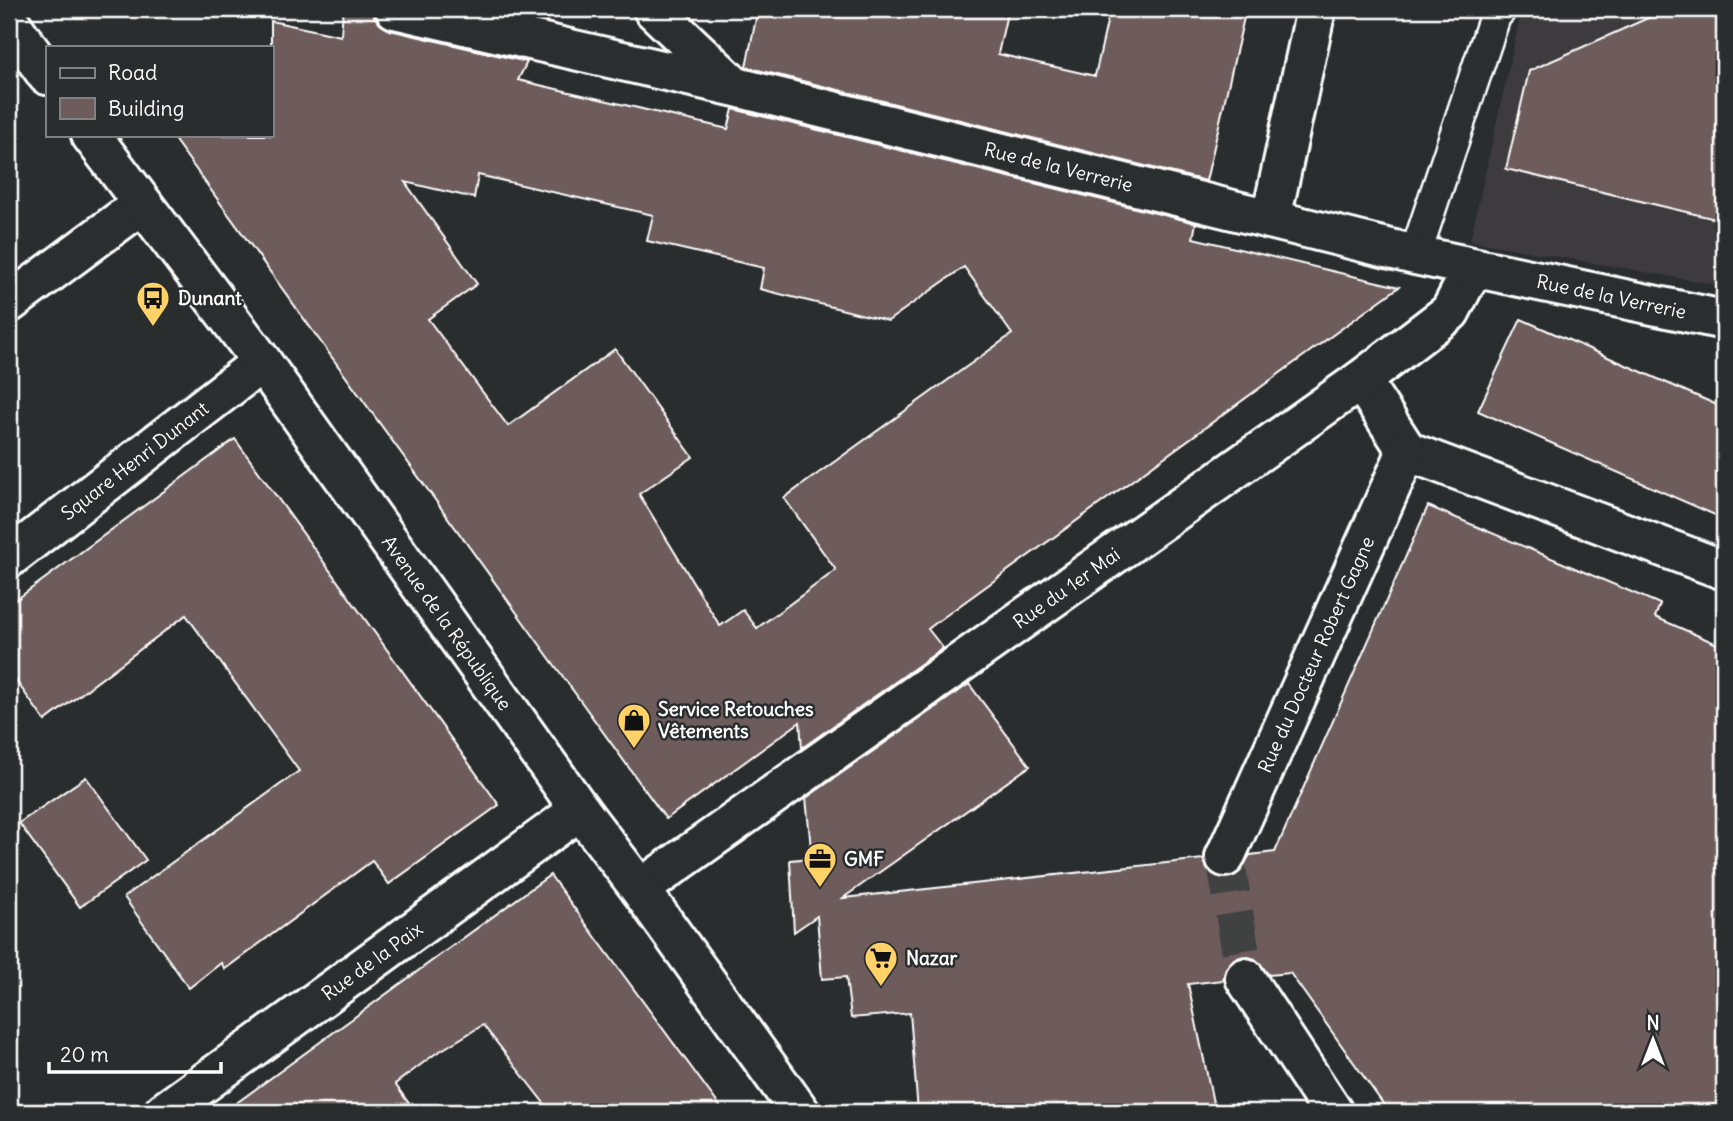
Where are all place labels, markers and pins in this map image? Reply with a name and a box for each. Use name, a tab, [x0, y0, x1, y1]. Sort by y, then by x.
bus stop icon: Dunant	[134, 279, 172, 328]
place label: Dunant	[178, 286, 242, 310]
place label: Service Retouches Vêtements	[658, 697, 814, 743]
shop icon: Service Retouches Vêtements	[615, 701, 653, 750]
office icon: GMF	[801, 840, 839, 889]
place label: GMF	[844, 847, 884, 871]
supermarket icon: Nazar	[862, 939, 900, 988]
place label: Nazar	[906, 946, 958, 970]

